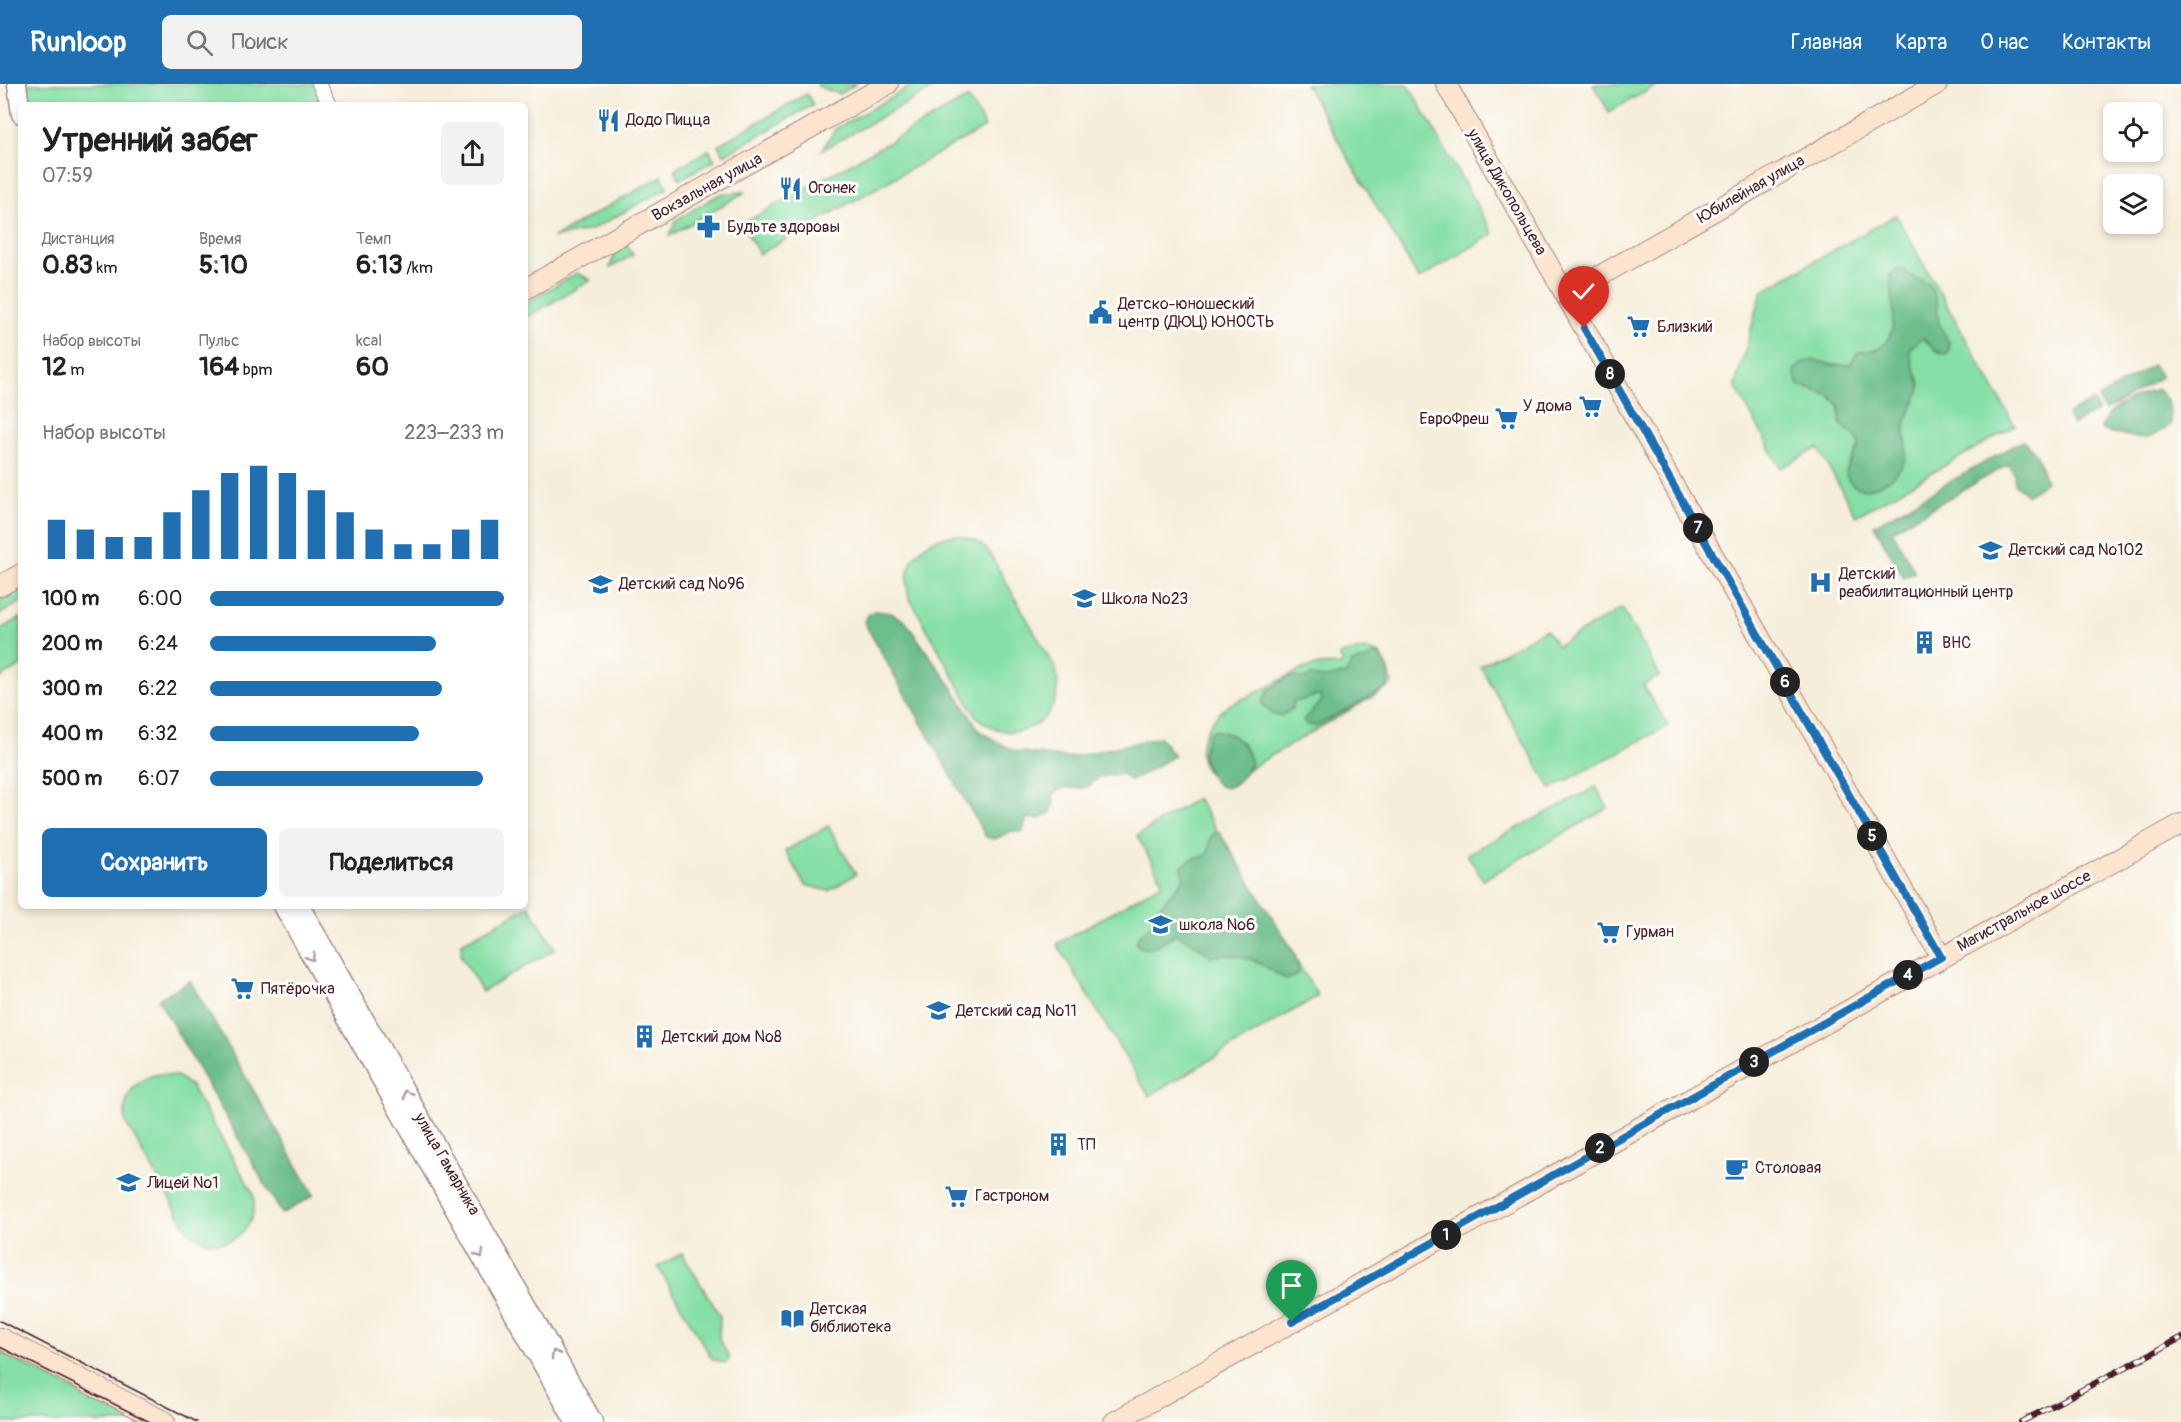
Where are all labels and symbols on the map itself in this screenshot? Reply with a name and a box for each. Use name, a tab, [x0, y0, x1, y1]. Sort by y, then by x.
restaurant icon: Додо Пицца	[595, 107, 621, 133]
place label: Додо Пицца	[625, 110, 710, 130]
street label: улица Дикопольцева	[1462, 124, 1551, 259]
street label: Вокзальная улица	[648, 148, 766, 226]
street label: Юбилейная улица	[1694, 150, 1808, 228]
restaurant icon: Огонек	[777, 175, 803, 201]
place label: Огонек	[808, 178, 856, 198]
pharmacy icon: Будьте здоровы	[696, 214, 722, 240]
place label: Будьте здоровы	[727, 217, 840, 237]
pin	[1558, 266, 1609, 328]
place label: Детско-юношеский центр (ДЮЦ) ЮНОСТЬ	[1117, 294, 1274, 332]
public building icon: Детско-юношеский центр (ДЮЦ) ЮНОСТЬ	[1087, 300, 1113, 326]
supermarket icon: Близкий	[1626, 314, 1652, 340]
place label: Близкий	[1657, 317, 1713, 337]
pin: 8	[1595, 359, 1625, 389]
supermarket icon: У дома	[1577, 393, 1603, 419]
place label: У дома	[1523, 396, 1572, 416]
supermarket icon: ЕвроФреш	[1494, 406, 1520, 432]
place label: ЕвроФреш	[1419, 409, 1489, 429]
pin: 7	[1683, 513, 1713, 543]
school or university icon: Детский сад №102	[1978, 537, 2004, 563]
place label: Детский сад №102	[2008, 540, 2143, 560]
place label: Детский реабилитационный центр	[1838, 564, 2013, 602]
hospital icon: Детский реабилитационный центр	[1808, 570, 1834, 596]
school or university icon: Детский сад №96	[588, 571, 614, 597]
place label: Детский сад №96	[618, 574, 745, 594]
school or university icon: Школа №23	[1071, 586, 1097, 612]
place label: Школа №23	[1102, 589, 1188, 609]
building icon: ВНС	[1911, 630, 1937, 656]
place label: ВНС	[1942, 633, 1971, 653]
pin: 6	[1770, 667, 1800, 697]
pin: 5	[1857, 821, 1887, 851]
street label: Магистральное шоссе	[1953, 866, 2095, 956]
school or university icon: школа №6	[1148, 912, 1174, 938]
place label: школа №6	[1179, 915, 1255, 935]
supermarket icon: Гурман	[1595, 919, 1621, 945]
place label: Гурман	[1626, 922, 1674, 942]
one-way arrow	[304, 951, 316, 961]
pin: 4	[1893, 960, 1923, 990]
supermarket icon: Пятёрочка	[230, 976, 256, 1002]
place label: Пятёрочка	[261, 979, 335, 999]
school or university icon: Детский сад №11	[925, 998, 951, 1024]
place label: Детский сад №11	[955, 1001, 1077, 1021]
building icon: Детский дом №8	[631, 1024, 657, 1050]
place label: Детский дом №8	[661, 1027, 782, 1047]
pin: 3	[1739, 1047, 1769, 1077]
one-way arrow	[402, 1089, 414, 1100]
street label: улица Гамарника	[409, 1108, 484, 1219]
building icon: ТП	[1046, 1132, 1072, 1158]
pin: 2	[1585, 1133, 1615, 1163]
place label: ТП	[1077, 1135, 1096, 1155]
cafe icon: Столовая	[1724, 1155, 1750, 1181]
place label: Столовая	[1755, 1158, 1821, 1178]
school or university icon: Лицей №1	[116, 1170, 142, 1196]
place label: Лицей №1	[146, 1173, 218, 1193]
supermarket icon: Гастроном	[944, 1183, 970, 1209]
place label: Гастроном	[975, 1186, 1049, 1206]
pin: 1	[1431, 1220, 1461, 1250]
one-way arrow	[473, 1248, 484, 1259]
pin	[1266, 1260, 1317, 1322]
place label: Детская библиотека	[809, 1299, 891, 1337]
library icon: Детская библиотека	[779, 1305, 805, 1331]
one-way arrow	[550, 1350, 562, 1361]

